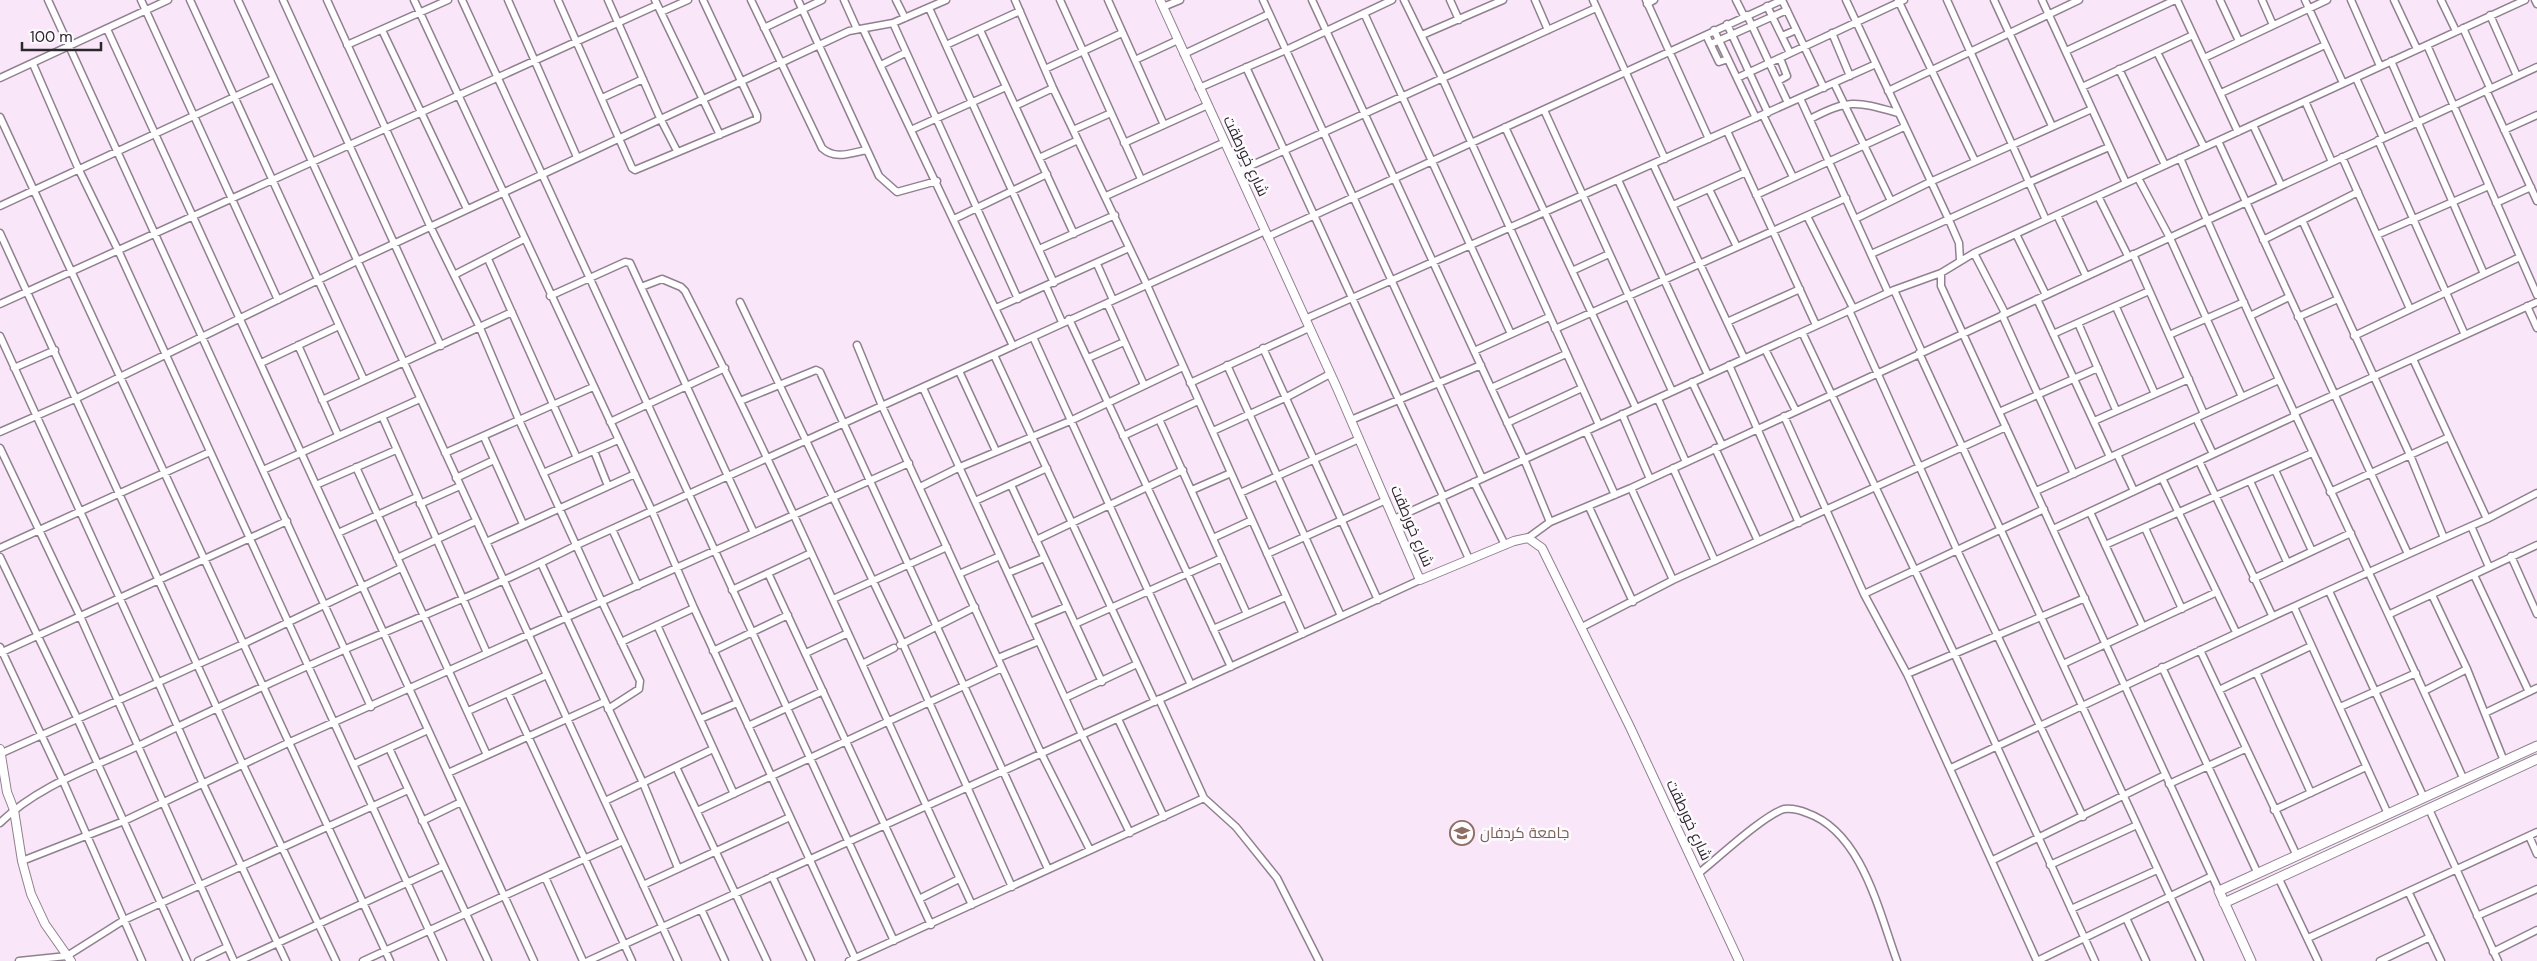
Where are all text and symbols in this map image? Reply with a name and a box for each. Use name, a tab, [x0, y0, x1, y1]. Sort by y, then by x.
scale bar	[22, 20, 101, 52]
text: 100 m	[30, 27, 73, 47]
street label: شارع خورطقت	[1218, 112, 1273, 200]
street label: شارع خورطقت	[1385, 482, 1438, 570]
street label: شارع خورطقت	[1661, 776, 1716, 864]
school or university icon: جامعة كردفان	[1449, 820, 1475, 846]
place label: جامعة كردفان	[1480, 823, 1569, 843]

